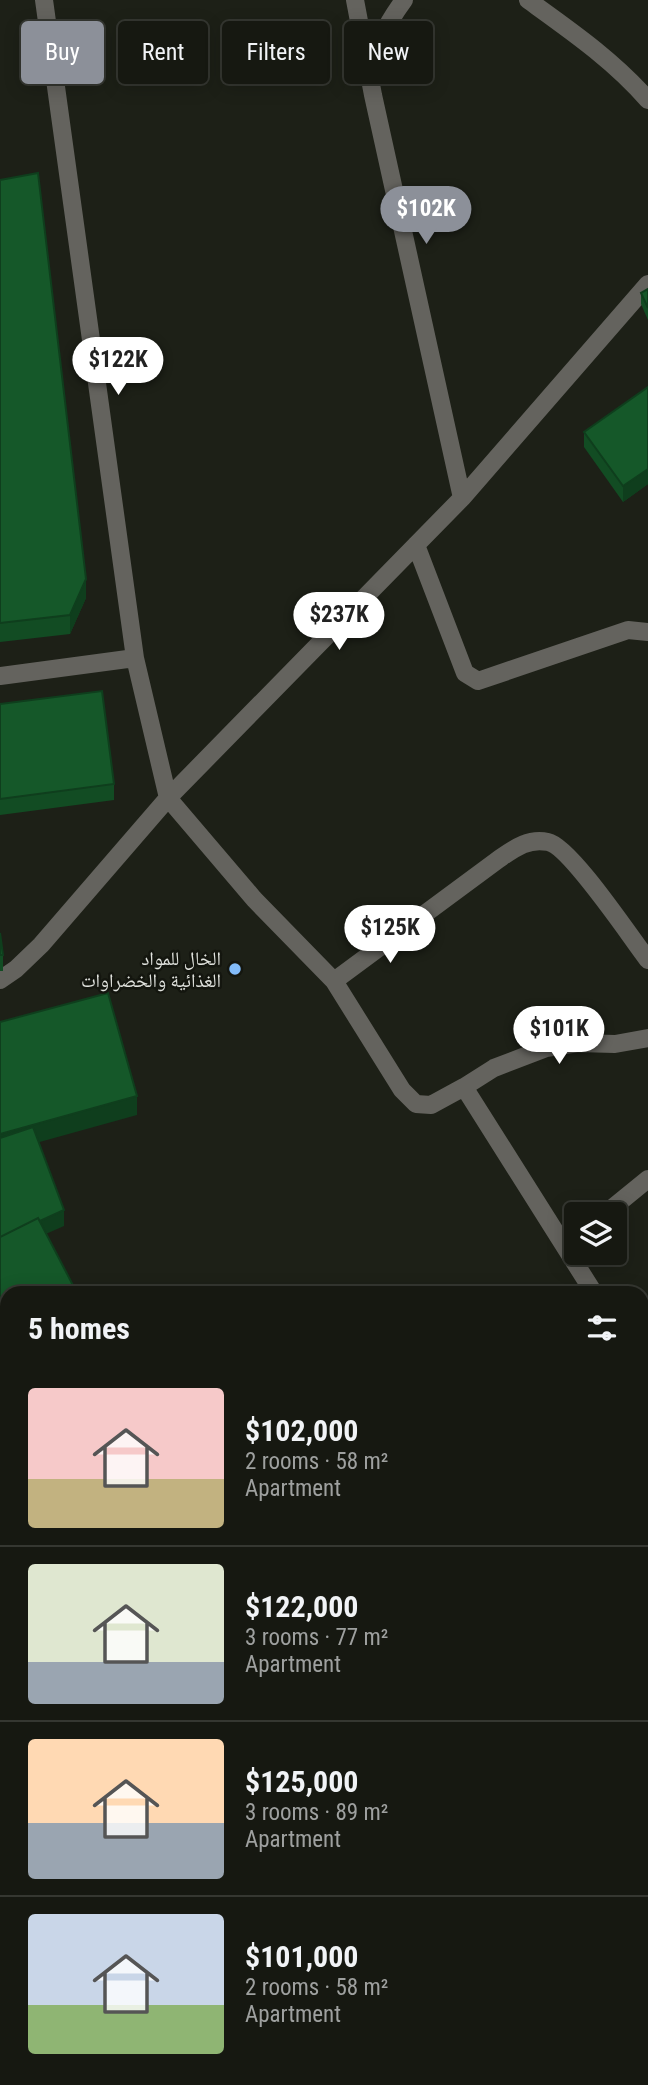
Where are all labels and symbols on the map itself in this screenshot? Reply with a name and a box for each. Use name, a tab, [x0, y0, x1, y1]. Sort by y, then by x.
pin: $102K	[377, 187, 475, 246]
pin: $122K	[69, 338, 167, 397]
pin: $237K	[290, 592, 388, 652]
pin: $125K	[341, 906, 439, 965]
place label: الخال للمواد الغذائية والخضراوات	[81, 947, 221, 992]
marker: الخال للمواد الغذائية والخضراوات	[227, 961, 243, 977]
pin: $101K	[510, 1006, 608, 1066]

